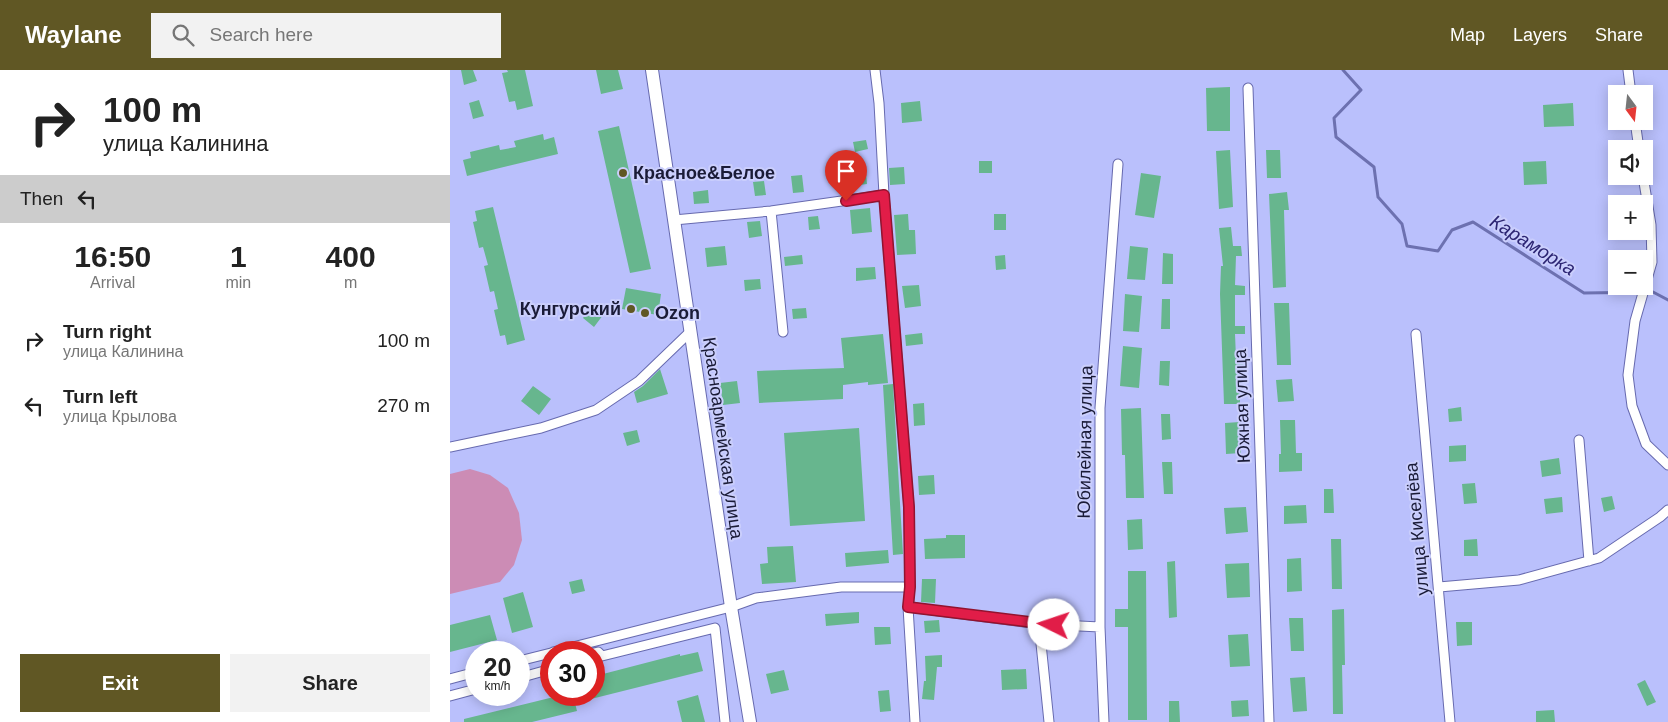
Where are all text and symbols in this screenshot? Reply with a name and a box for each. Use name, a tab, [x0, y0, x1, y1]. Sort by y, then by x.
search box	[151, 13, 501, 58]
text: Waylane	[25, 21, 121, 48]
icon: search	[169, 21, 197, 49]
text: Search here	[209, 24, 313, 45]
text: Map	[1450, 25, 1485, 45]
text: Layers	[1513, 25, 1567, 45]
text: Share	[1595, 25, 1643, 45]
north arrow	[1608, 85, 1652, 130]
map controls	[1608, 85, 1653, 295]
icon: right	[20, 90, 85, 155]
text: 100 m	[103, 90, 202, 129]
text: улица Калинина	[103, 131, 269, 156]
button: sound	[1608, 140, 1653, 185]
pin	[825, 150, 867, 201]
icon: arrive	[832, 157, 860, 185]
place label: Красное&Белое	[633, 163, 775, 183]
marker: Красное&Белое	[617, 167, 629, 179]
icon: left	[73, 185, 101, 213]
text: Then	[20, 188, 63, 209]
button: +	[1608, 195, 1653, 240]
water label: Караморка	[1486, 210, 1580, 280]
text: 16:50	[74, 240, 151, 273]
text: 1	[230, 240, 247, 273]
text: 400	[326, 240, 376, 273]
button: −	[1608, 250, 1653, 295]
text: Arrival	[90, 274, 135, 291]
text: min	[225, 274, 251, 291]
text: m	[344, 274, 357, 291]
place label: Кунгурский	[520, 299, 621, 319]
marker: Кунгурский	[625, 303, 637, 315]
place label: Ozon	[655, 303, 700, 323]
marker: Ozon	[639, 307, 651, 319]
text: Turn right	[63, 321, 151, 342]
icon: right	[20, 327, 48, 355]
text: 100 m	[377, 330, 430, 351]
street label: Красноармейская улица	[699, 336, 747, 541]
text: улица Калинина	[63, 343, 183, 360]
street label: Южная улица	[1230, 348, 1254, 464]
street label: Юбилейная улица	[1074, 364, 1096, 519]
text: Turn left	[63, 386, 138, 407]
icon: left	[20, 392, 48, 420]
text: 270 m	[377, 395, 430, 416]
text: улица Крылова	[63, 408, 177, 425]
street label: улица Киселёва	[1401, 461, 1433, 596]
position arrow	[1027, 598, 1079, 650]
speed limit sign: 30	[540, 641, 605, 706]
text: 20	[484, 653, 511, 681]
button: Exit	[20, 654, 220, 712]
button: Share	[230, 654, 430, 712]
text: km/h	[484, 679, 511, 693]

